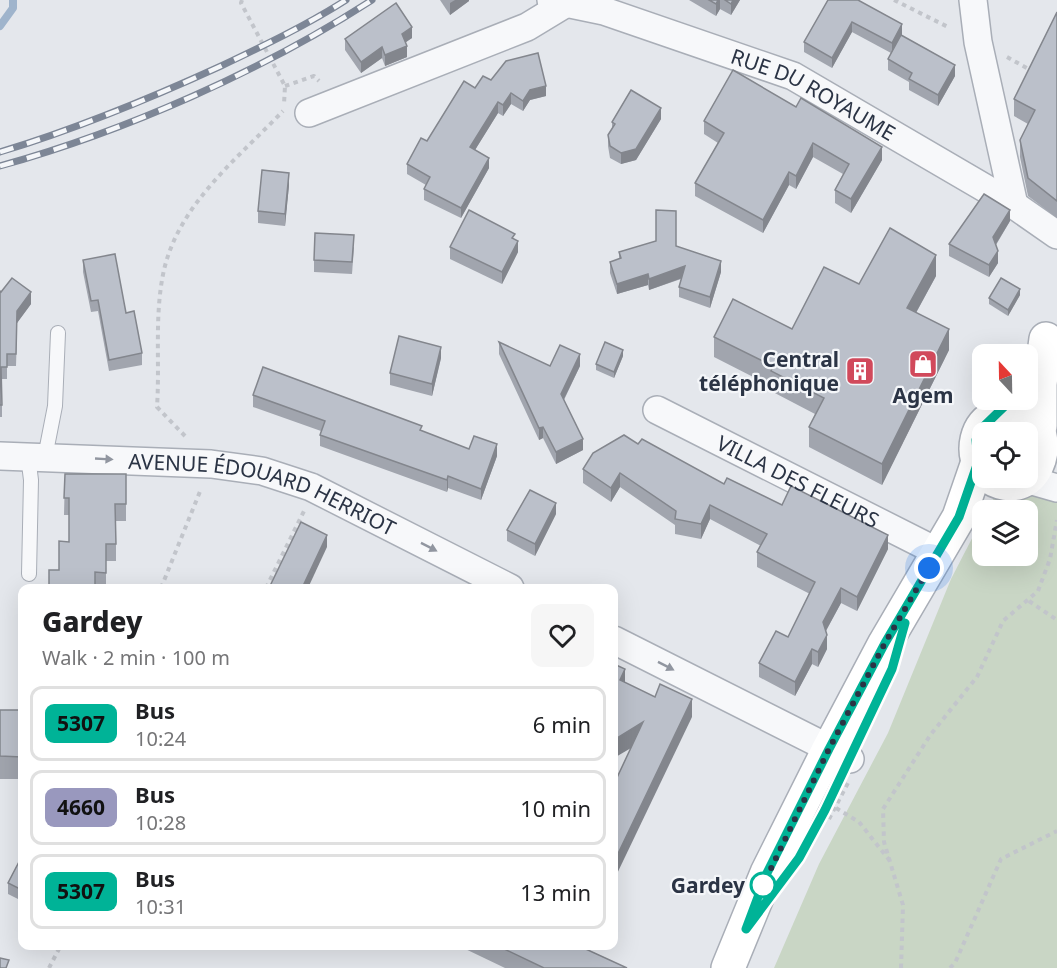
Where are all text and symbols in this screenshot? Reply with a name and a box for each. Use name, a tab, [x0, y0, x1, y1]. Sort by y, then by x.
street label: RUE DU ROYAUME	[727, 42, 901, 147]
north arrow	[972, 344, 1038, 410]
map controls	[972, 344, 1038, 566]
place label: Central téléphonique	[699, 345, 839, 397]
shop icon: Agem	[907, 348, 939, 380]
building icon: Central téléphonique	[844, 355, 876, 387]
place label: Agem	[893, 381, 953, 409]
button: locate	[972, 422, 1038, 488]
street label: VILLA DES FLEURS	[712, 429, 884, 534]
street label: AVENUE ÉDOUARD HERRIOT	[128, 447, 401, 542]
one-way arrow	[94, 455, 113, 464]
button: layers	[972, 500, 1038, 566]
one-way arrow	[421, 542, 438, 552]
your location	[914, 553, 944, 583]
text: Gardey	[42, 602, 143, 640]
button: heart	[531, 604, 594, 667]
text: Walk · 2 min · 100 m	[42, 644, 230, 671]
one-way arrow	[657, 662, 674, 671]
text: Bus	[135, 695, 175, 725]
text: 5307	[57, 709, 105, 737]
text: 6 min	[533, 709, 591, 739]
text: 10:24	[135, 725, 186, 752]
text: Bus	[135, 779, 175, 809]
text: 4660	[57, 793, 105, 821]
text: 10 min	[520, 793, 591, 823]
text: 10:28	[135, 809, 186, 836]
text: Bus	[135, 863, 175, 893]
place label: Gardey	[671, 871, 745, 899]
marker: Gardey	[750, 872, 776, 898]
text: 5307	[57, 877, 105, 905]
text: 13 min	[520, 877, 591, 907]
text: 10:31	[135, 893, 186, 920]

